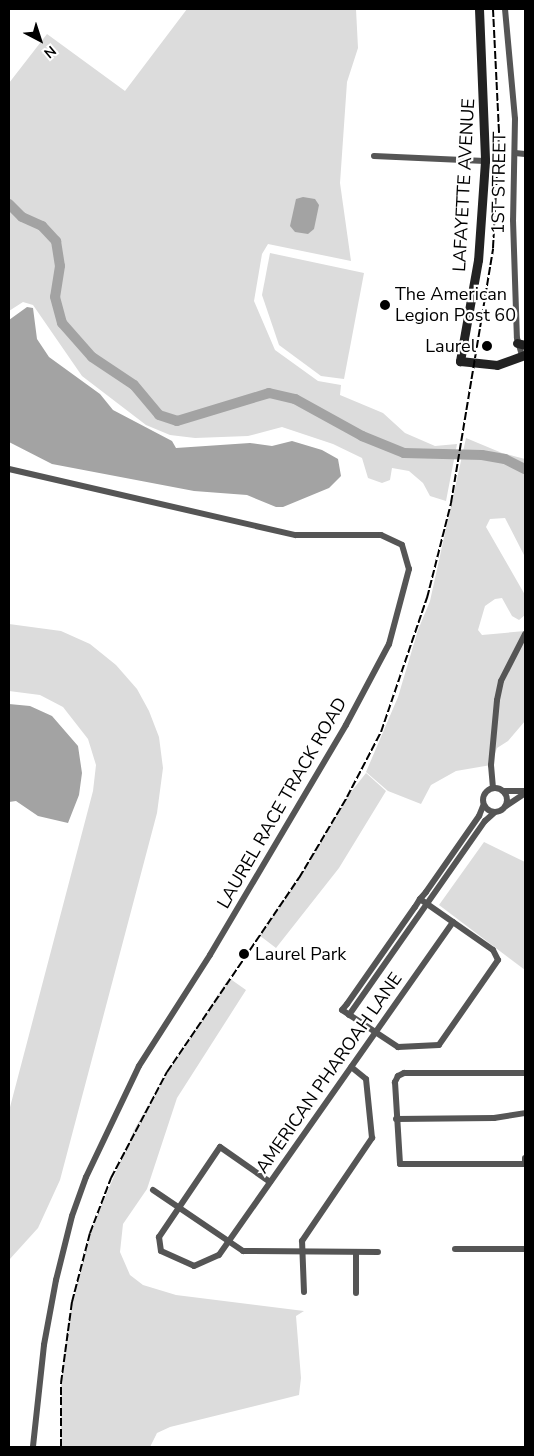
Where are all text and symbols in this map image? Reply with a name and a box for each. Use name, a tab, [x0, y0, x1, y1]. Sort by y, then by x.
north arrow	[15, 15, 65, 65]
text: N	[40, 41, 60, 63]
street label: LAFAYETTE AVENUE	[449, 98, 479, 272]
street label: 1ST STREET	[487, 132, 511, 234]
place label: The American Legion Post 60	[395, 284, 516, 326]
marker: The American Legion Post 60	[379, 299, 391, 311]
place label: Laurel	[425, 335, 476, 357]
marker: Laurel	[480, 339, 494, 353]
street label: LAUREL RACE TRACK ROAD	[213, 694, 351, 912]
place label: Laurel Park	[255, 943, 346, 965]
marker: Laurel Park	[237, 947, 251, 961]
street label: AMERICAN PHAROAH LANE	[251, 968, 407, 1178]

